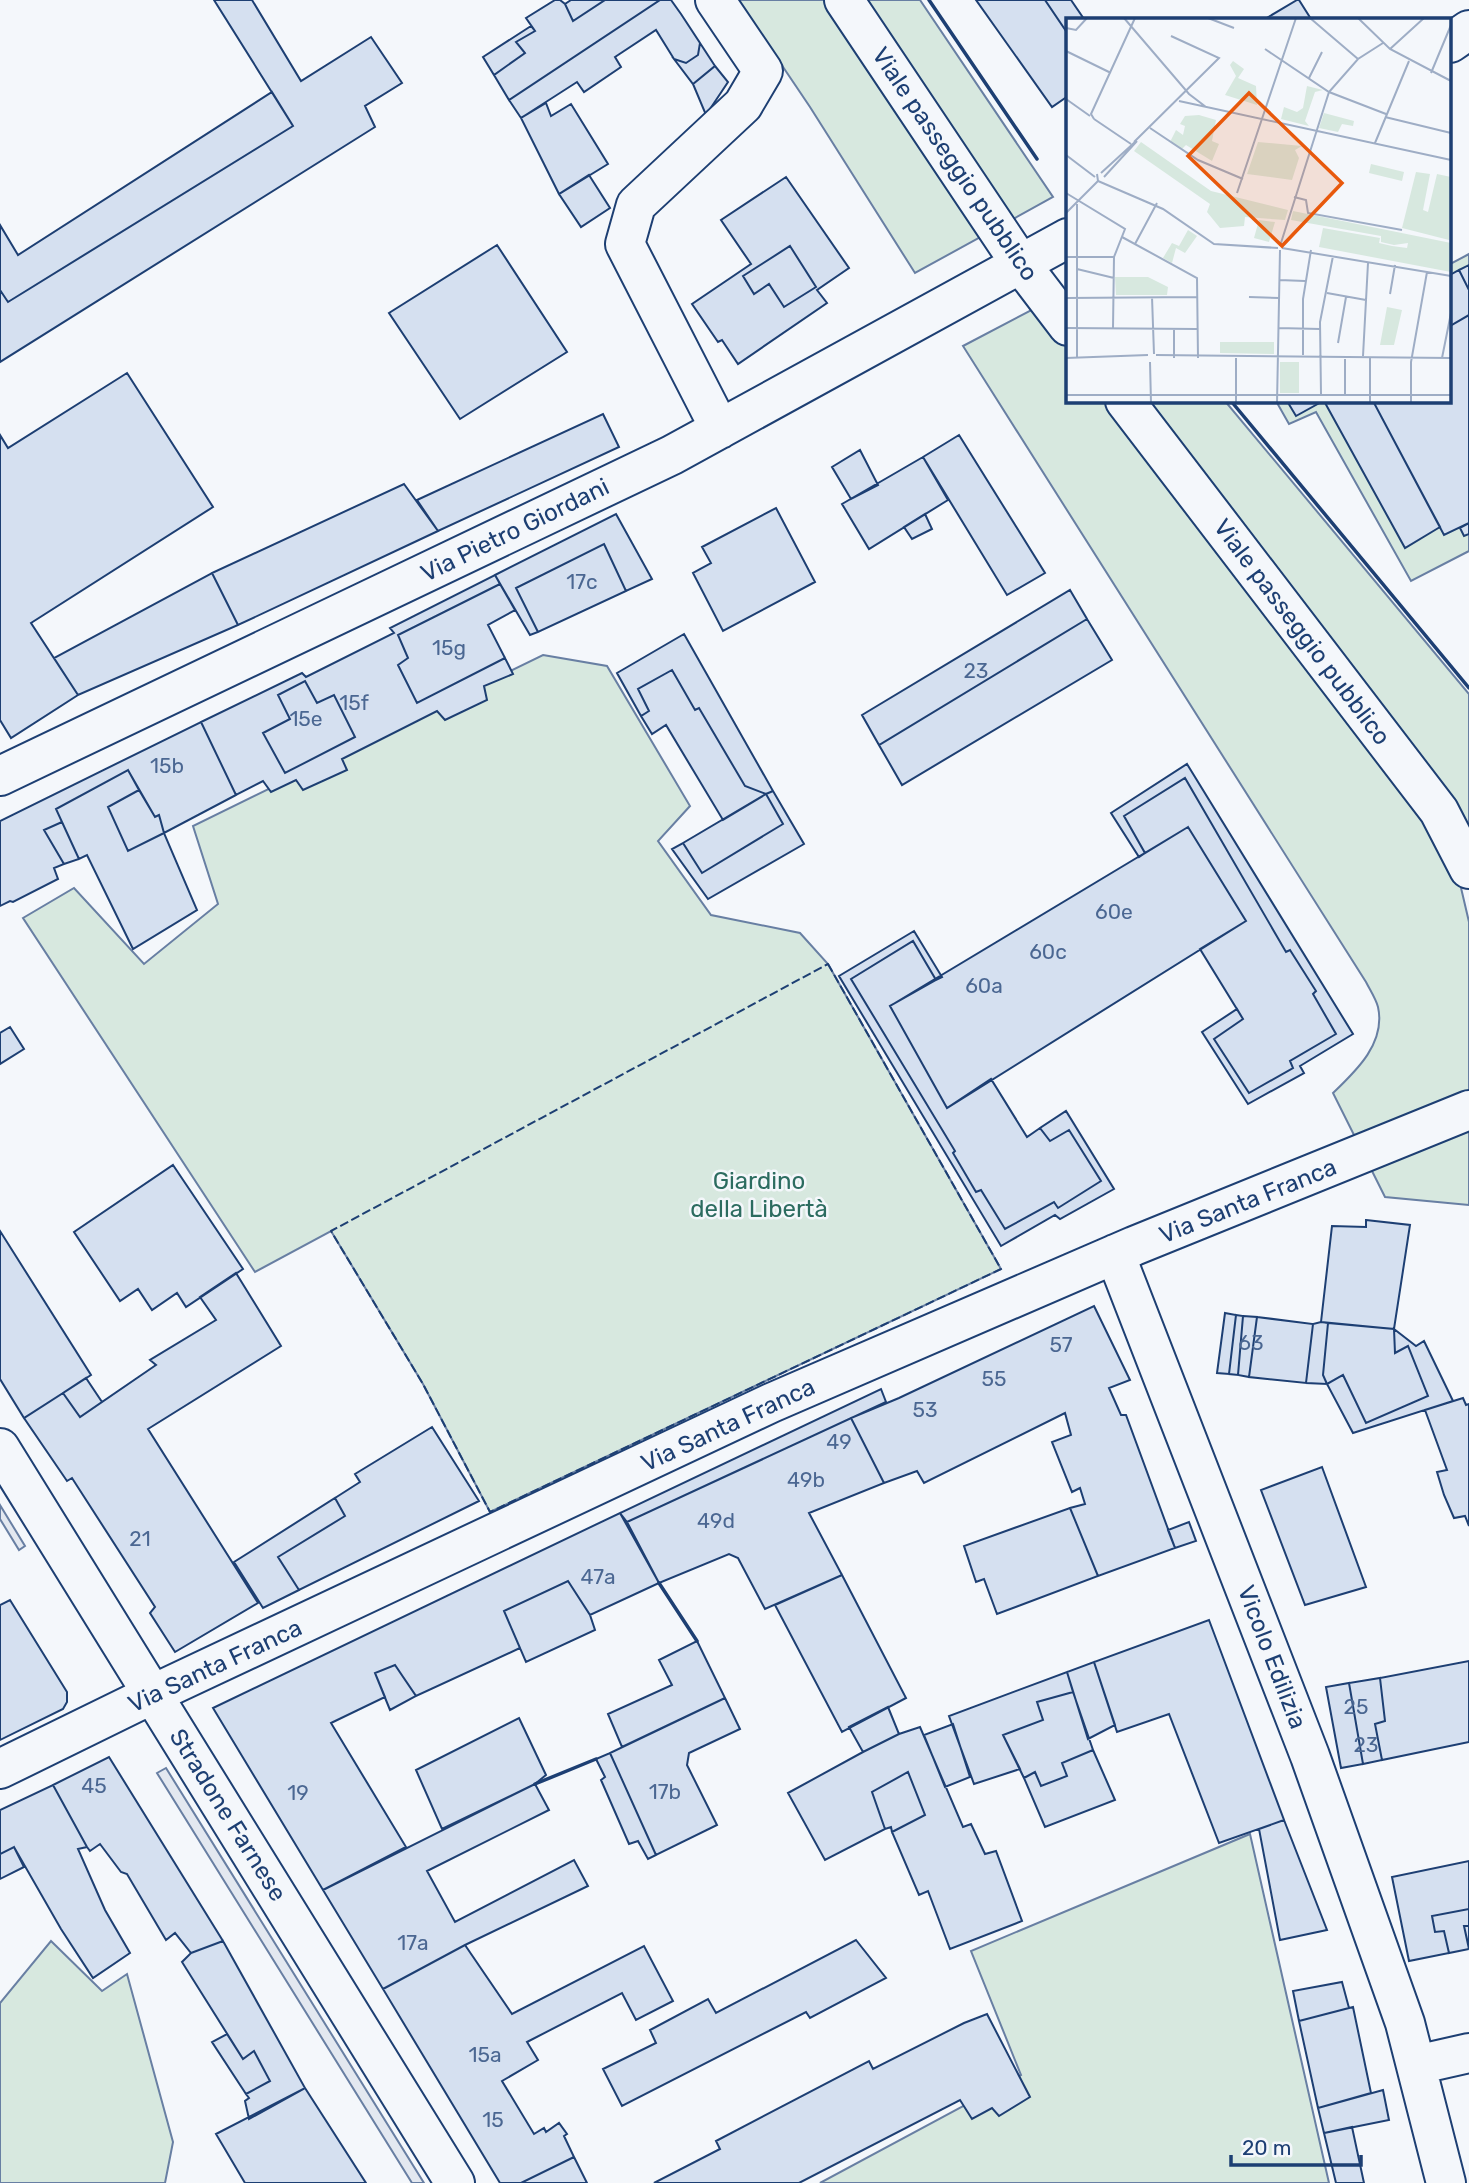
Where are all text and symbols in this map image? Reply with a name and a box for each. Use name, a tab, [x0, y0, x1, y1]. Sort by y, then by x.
inset map	[1066, 18, 1452, 402]
street label: Viale passeggio pubblico	[866, 42, 1044, 286]
street label: Via Pietro Giordani	[416, 472, 614, 588]
street label: Viale passeggio pubblico	[1208, 514, 1396, 750]
house number: 17c	[566, 569, 598, 594]
house number: 15g	[432, 635, 466, 660]
house number: 23	[964, 658, 988, 683]
house number: 15f	[339, 690, 369, 715]
house number: 15e	[289, 706, 323, 731]
house number: 15b	[150, 753, 184, 778]
house number: 60e	[1095, 899, 1133, 924]
house number: 60c	[1029, 939, 1067, 964]
house number: 60a	[965, 973, 1003, 998]
street label: Via Santa Franca	[1155, 1153, 1341, 1249]
park label: Giardino della Libertà	[690, 1167, 828, 1223]
house number: 63	[1238, 1330, 1264, 1355]
house number: 57	[1049, 1332, 1073, 1357]
house number: 55	[982, 1366, 1006, 1391]
street label: Via Santa Franca	[637, 1372, 819, 1478]
house number: 53	[912, 1397, 938, 1422]
house number: 49	[826, 1429, 852, 1454]
house number: 49b	[787, 1467, 825, 1492]
house number: 49d	[697, 1508, 735, 1533]
house number: 21	[129, 1526, 151, 1551]
house number: 47a	[580, 1564, 616, 1589]
street label: Vicolo Edilizia	[1232, 1581, 1312, 1733]
street label: Via Santa Franca	[124, 1613, 306, 1719]
house number: 25	[1344, 1694, 1368, 1719]
street label: Stradone Farnese	[164, 1724, 292, 1906]
house number: 23	[1354, 1732, 1378, 1757]
house number: 45	[81, 1773, 107, 1798]
house number: 17b	[649, 1779, 681, 1804]
house number: 19	[287, 1780, 309, 1805]
house number: 17a	[397, 1930, 429, 1955]
house number: 15a	[468, 2042, 502, 2067]
house number: 15	[482, 2107, 504, 2132]
scale bar	[1231, 2124, 1360, 2168]
text: 20 m	[1242, 2135, 1291, 2160]

